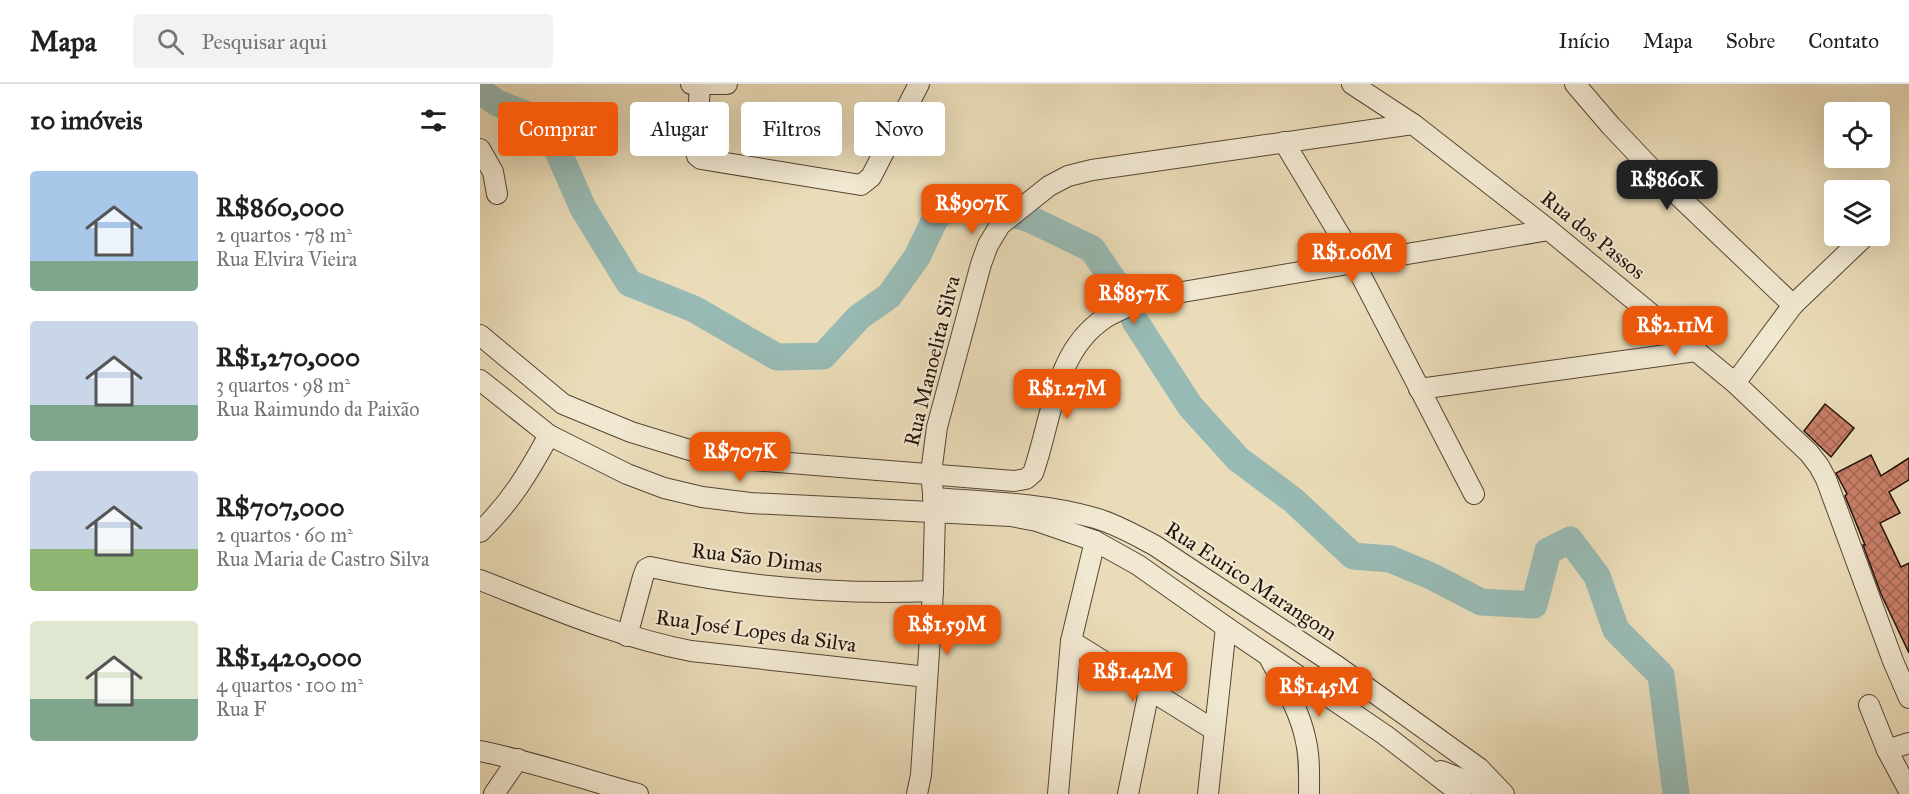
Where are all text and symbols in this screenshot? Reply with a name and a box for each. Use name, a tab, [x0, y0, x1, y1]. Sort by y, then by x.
search box	[133, 14, 553, 68]
text: Mapa	[30, 24, 97, 59]
icon: search	[154, 25, 187, 58]
text: Pesquisar aqui	[202, 28, 327, 55]
text: Início	[1559, 28, 1610, 54]
text: Mapa	[1643, 28, 1693, 54]
text: Sobre	[1726, 28, 1775, 54]
text: Contato	[1808, 28, 1879, 54]
chip: Comprar	[498, 102, 618, 156]
chip: Alugar	[630, 102, 729, 156]
chip: Filtros	[741, 102, 842, 156]
chip: Novo	[854, 102, 945, 156]
map controls	[1824, 102, 1890, 246]
button: locate	[1824, 102, 1890, 168]
text: 10 imóveis	[30, 104, 143, 136]
icon: filters	[417, 104, 450, 137]
pin: R$860K	[1618, 160, 1716, 211]
text: R$860K	[1631, 167, 1703, 191]
button: layers	[1824, 180, 1890, 246]
pin: R$907K	[923, 184, 1021, 235]
street label: Rua dos Passos	[1536, 185, 1650, 285]
text: R$860,000	[216, 191, 344, 223]
text: R$907K	[935, 191, 1009, 215]
icon: home	[78, 195, 150, 267]
text: 2 quartos · 78 m²	[216, 223, 352, 247]
pin: R$1.06M	[1297, 233, 1407, 284]
text: R$1.06M	[1312, 240, 1392, 264]
text: Rua Elvira Vieira	[216, 247, 357, 271]
street label: Rua Manoelita Silva	[898, 273, 966, 449]
pin: R$857K	[1085, 274, 1183, 325]
text: R$857K	[1099, 281, 1169, 305]
pin: R$2.11M	[1620, 306, 1730, 357]
text: R$2.11M	[1637, 313, 1713, 337]
text: R$1,270,000	[216, 341, 360, 373]
icon: home	[78, 345, 150, 417]
pin: R$1.27M	[1012, 369, 1122, 420]
text: 3 quartos · 98 m²	[216, 373, 350, 397]
text: R$1.27M	[1028, 376, 1106, 400]
text: Rua Raimundo da Paixão	[216, 397, 419, 421]
pin: R$707K	[691, 432, 789, 483]
text: R$707K	[703, 439, 777, 463]
text: R$707,000	[216, 491, 345, 523]
icon: home	[78, 495, 150, 567]
street label: Rua Eurico Marangom	[1160, 516, 1342, 647]
text: 2 quartos · 60 m²	[216, 523, 353, 547]
street label: Rua São Dimas	[690, 537, 824, 579]
text: Rua Maria de Castro Silva	[216, 547, 429, 571]
street label: Rua José Lopes da Silva	[654, 604, 858, 658]
pin: R$1.59M	[892, 605, 1002, 656]
text: R$1.59M	[908, 612, 986, 636]
text: R$1,420,000	[216, 641, 362, 673]
icon: home	[78, 645, 150, 717]
pin: R$1.42M	[1078, 652, 1188, 703]
text: R$1.42M	[1093, 659, 1173, 683]
pin: R$1.45M	[1264, 667, 1374, 718]
text: 4 quartos · 100 m²	[216, 673, 363, 697]
text: R$1.45M	[1279, 674, 1359, 698]
text: Rua F	[216, 697, 266, 721]

